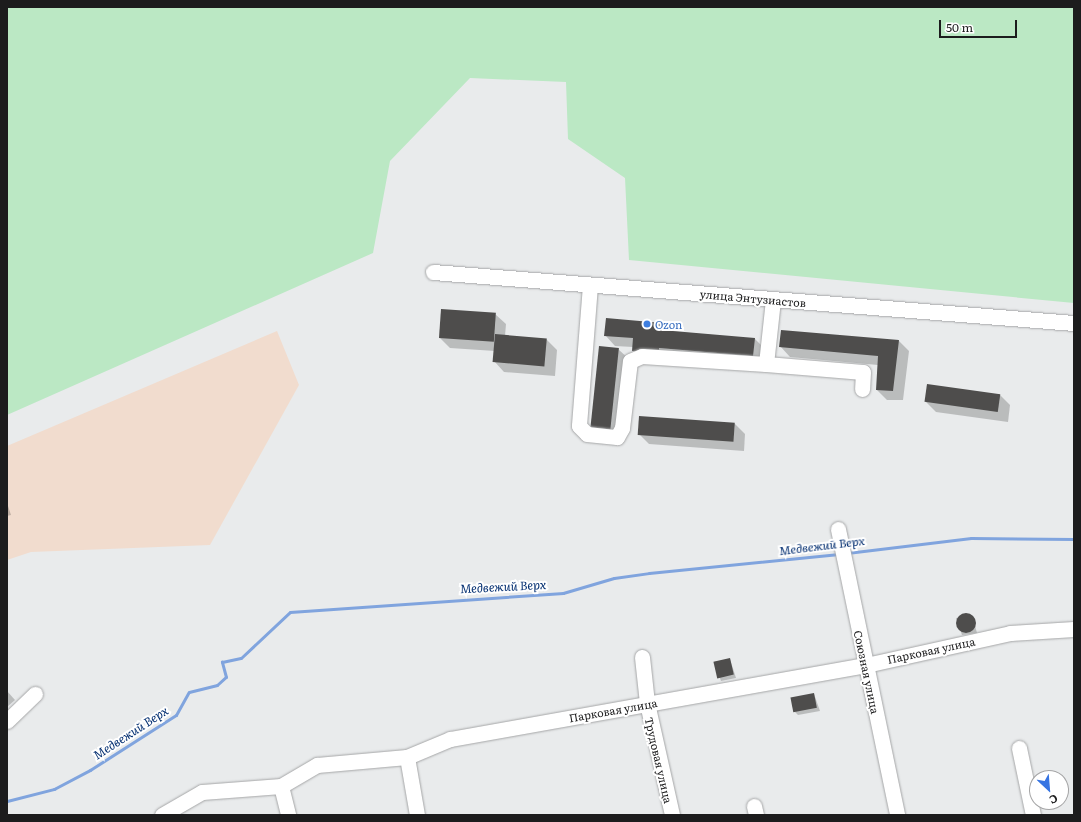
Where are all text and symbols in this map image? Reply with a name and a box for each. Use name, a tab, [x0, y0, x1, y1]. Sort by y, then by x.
scale bar	[941, 12, 1019, 38]
text: 50 m	[946, 18, 973, 36]
street label: улица Энтузиастов	[699, 287, 807, 309]
place label: Ozon	[655, 317, 682, 331]
marker: Ozon	[642, 319, 652, 329]
water label: Медвежий Верх	[778, 534, 866, 558]
water label: Медвежий Верх	[460, 578, 546, 596]
street label: Союзная улица	[852, 629, 882, 715]
street label: Парковая улица	[886, 634, 976, 666]
street label: Парковая улица	[568, 696, 658, 724]
water label: Медвежий Верх	[91, 703, 171, 763]
street label: Трудовая улица	[643, 716, 675, 804]
north arrow	[1029, 770, 1069, 810]
text: С	[1047, 791, 1061, 809]

